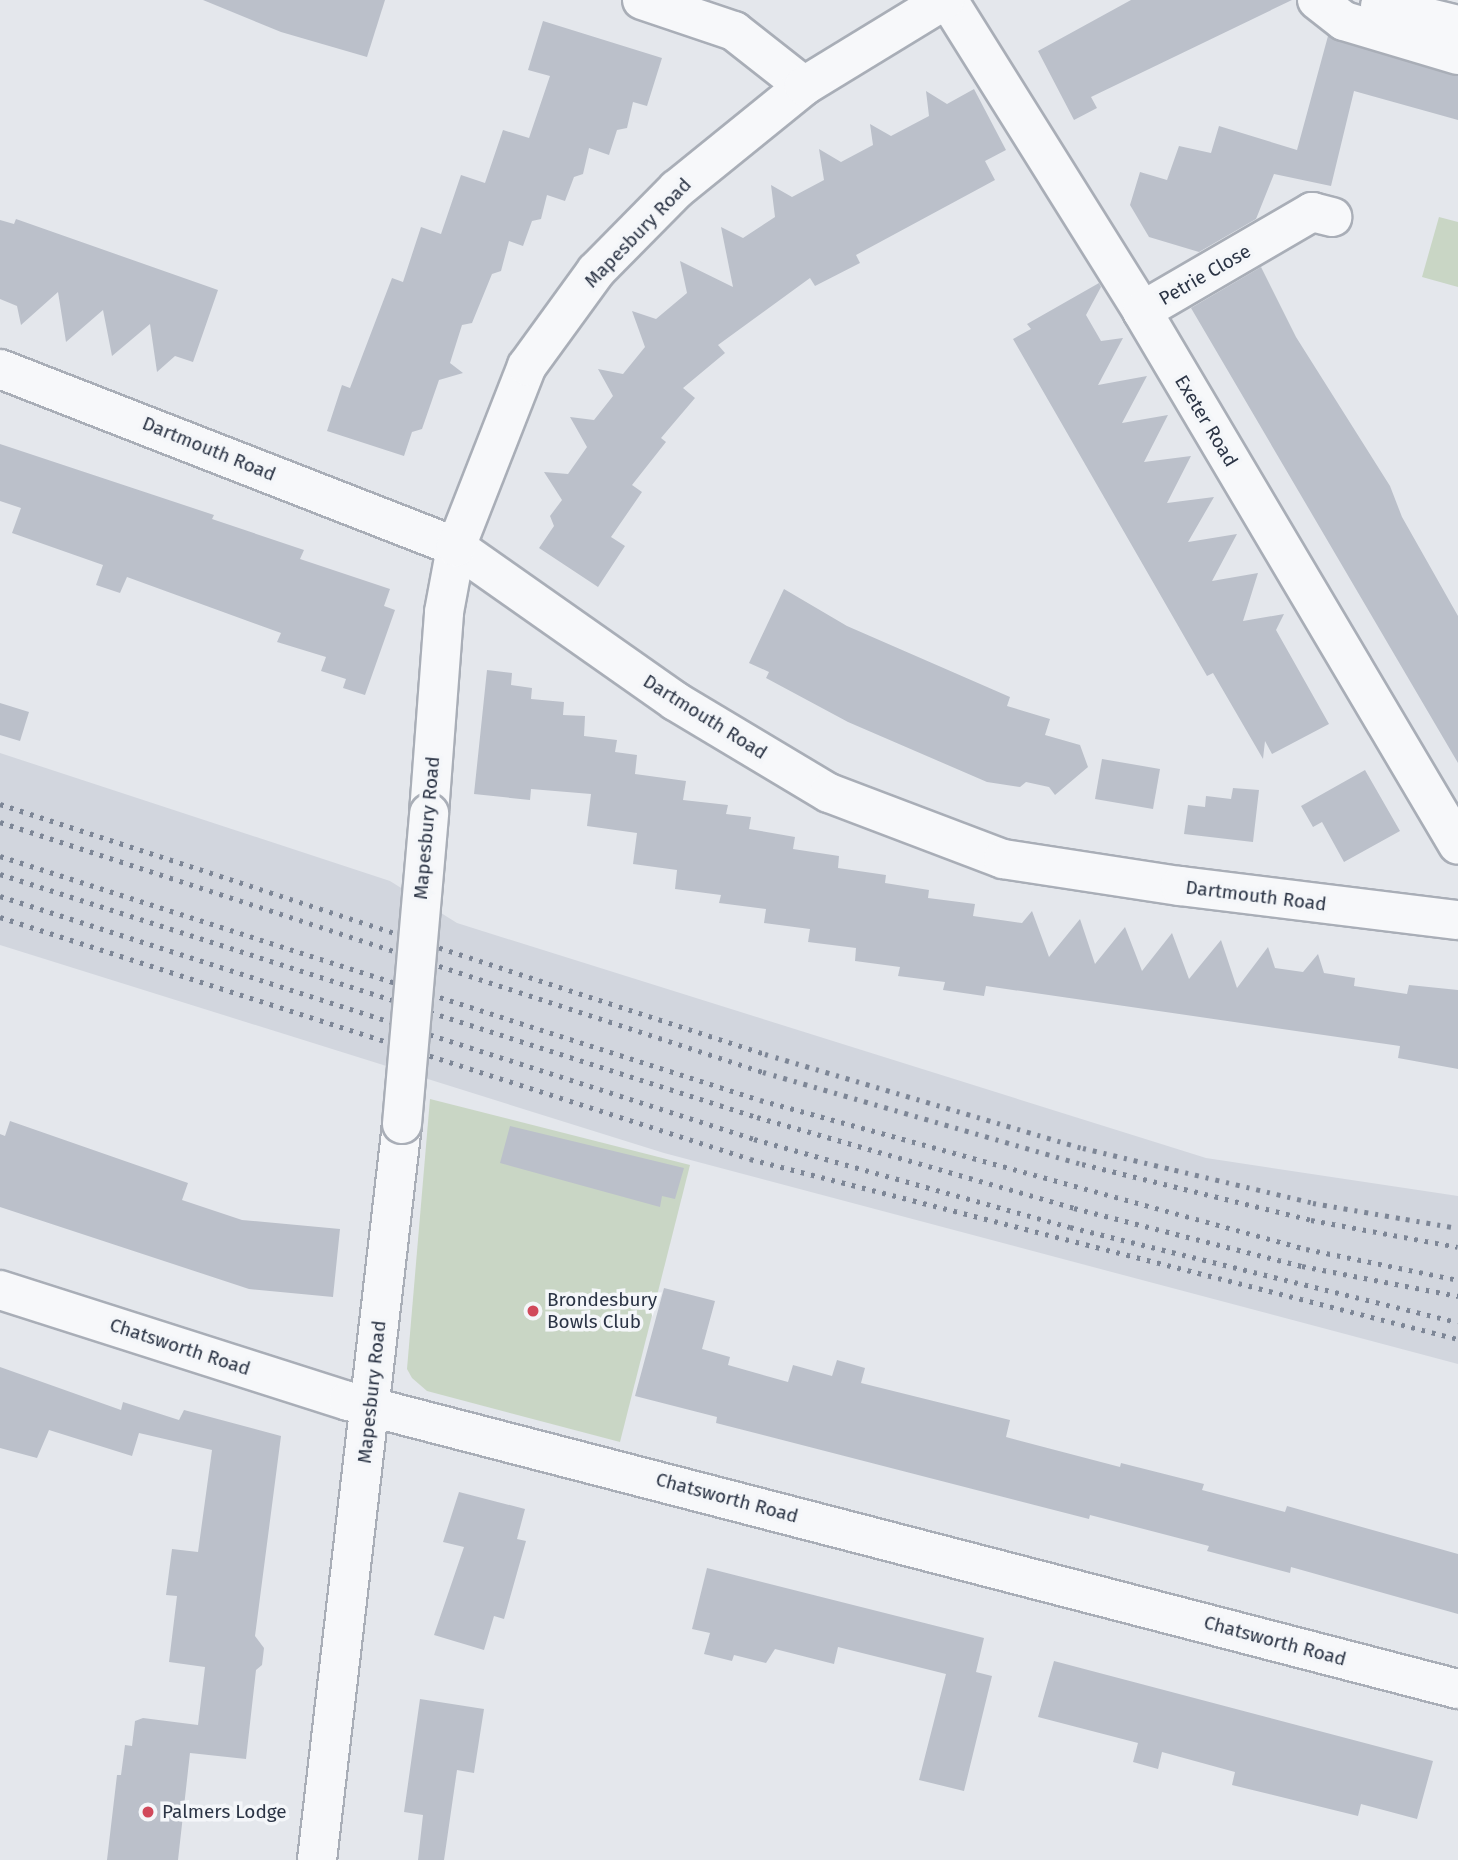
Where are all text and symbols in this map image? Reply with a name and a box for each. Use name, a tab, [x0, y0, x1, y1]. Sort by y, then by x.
street label: Mapesbury Road	[580, 173, 696, 293]
street label: Petrie Close	[1155, 240, 1255, 310]
street label: Exeter Road	[1170, 371, 1242, 471]
street label: Dartmouth Road	[139, 412, 279, 486]
street label: Dartmouth Road	[639, 670, 771, 764]
street label: Mapesbury Road	[409, 756, 445, 900]
street label: Dartmouth Road	[1184, 876, 1328, 916]
place label: Brondesbury Bowls Club	[547, 1289, 657, 1333]
marker: Brondesbury Bowls Club	[525, 1303, 541, 1319]
street label: Chatsworth Road	[107, 1314, 253, 1380]
street label: Mapesbury Road	[353, 1319, 391, 1465]
street label: Chatsworth Road	[653, 1468, 801, 1528]
street label: Chatsworth Road	[1201, 1611, 1349, 1671]
place label: Palmers Lodge	[162, 1801, 287, 1823]
marker: Palmers Lodge	[140, 1804, 156, 1820]

